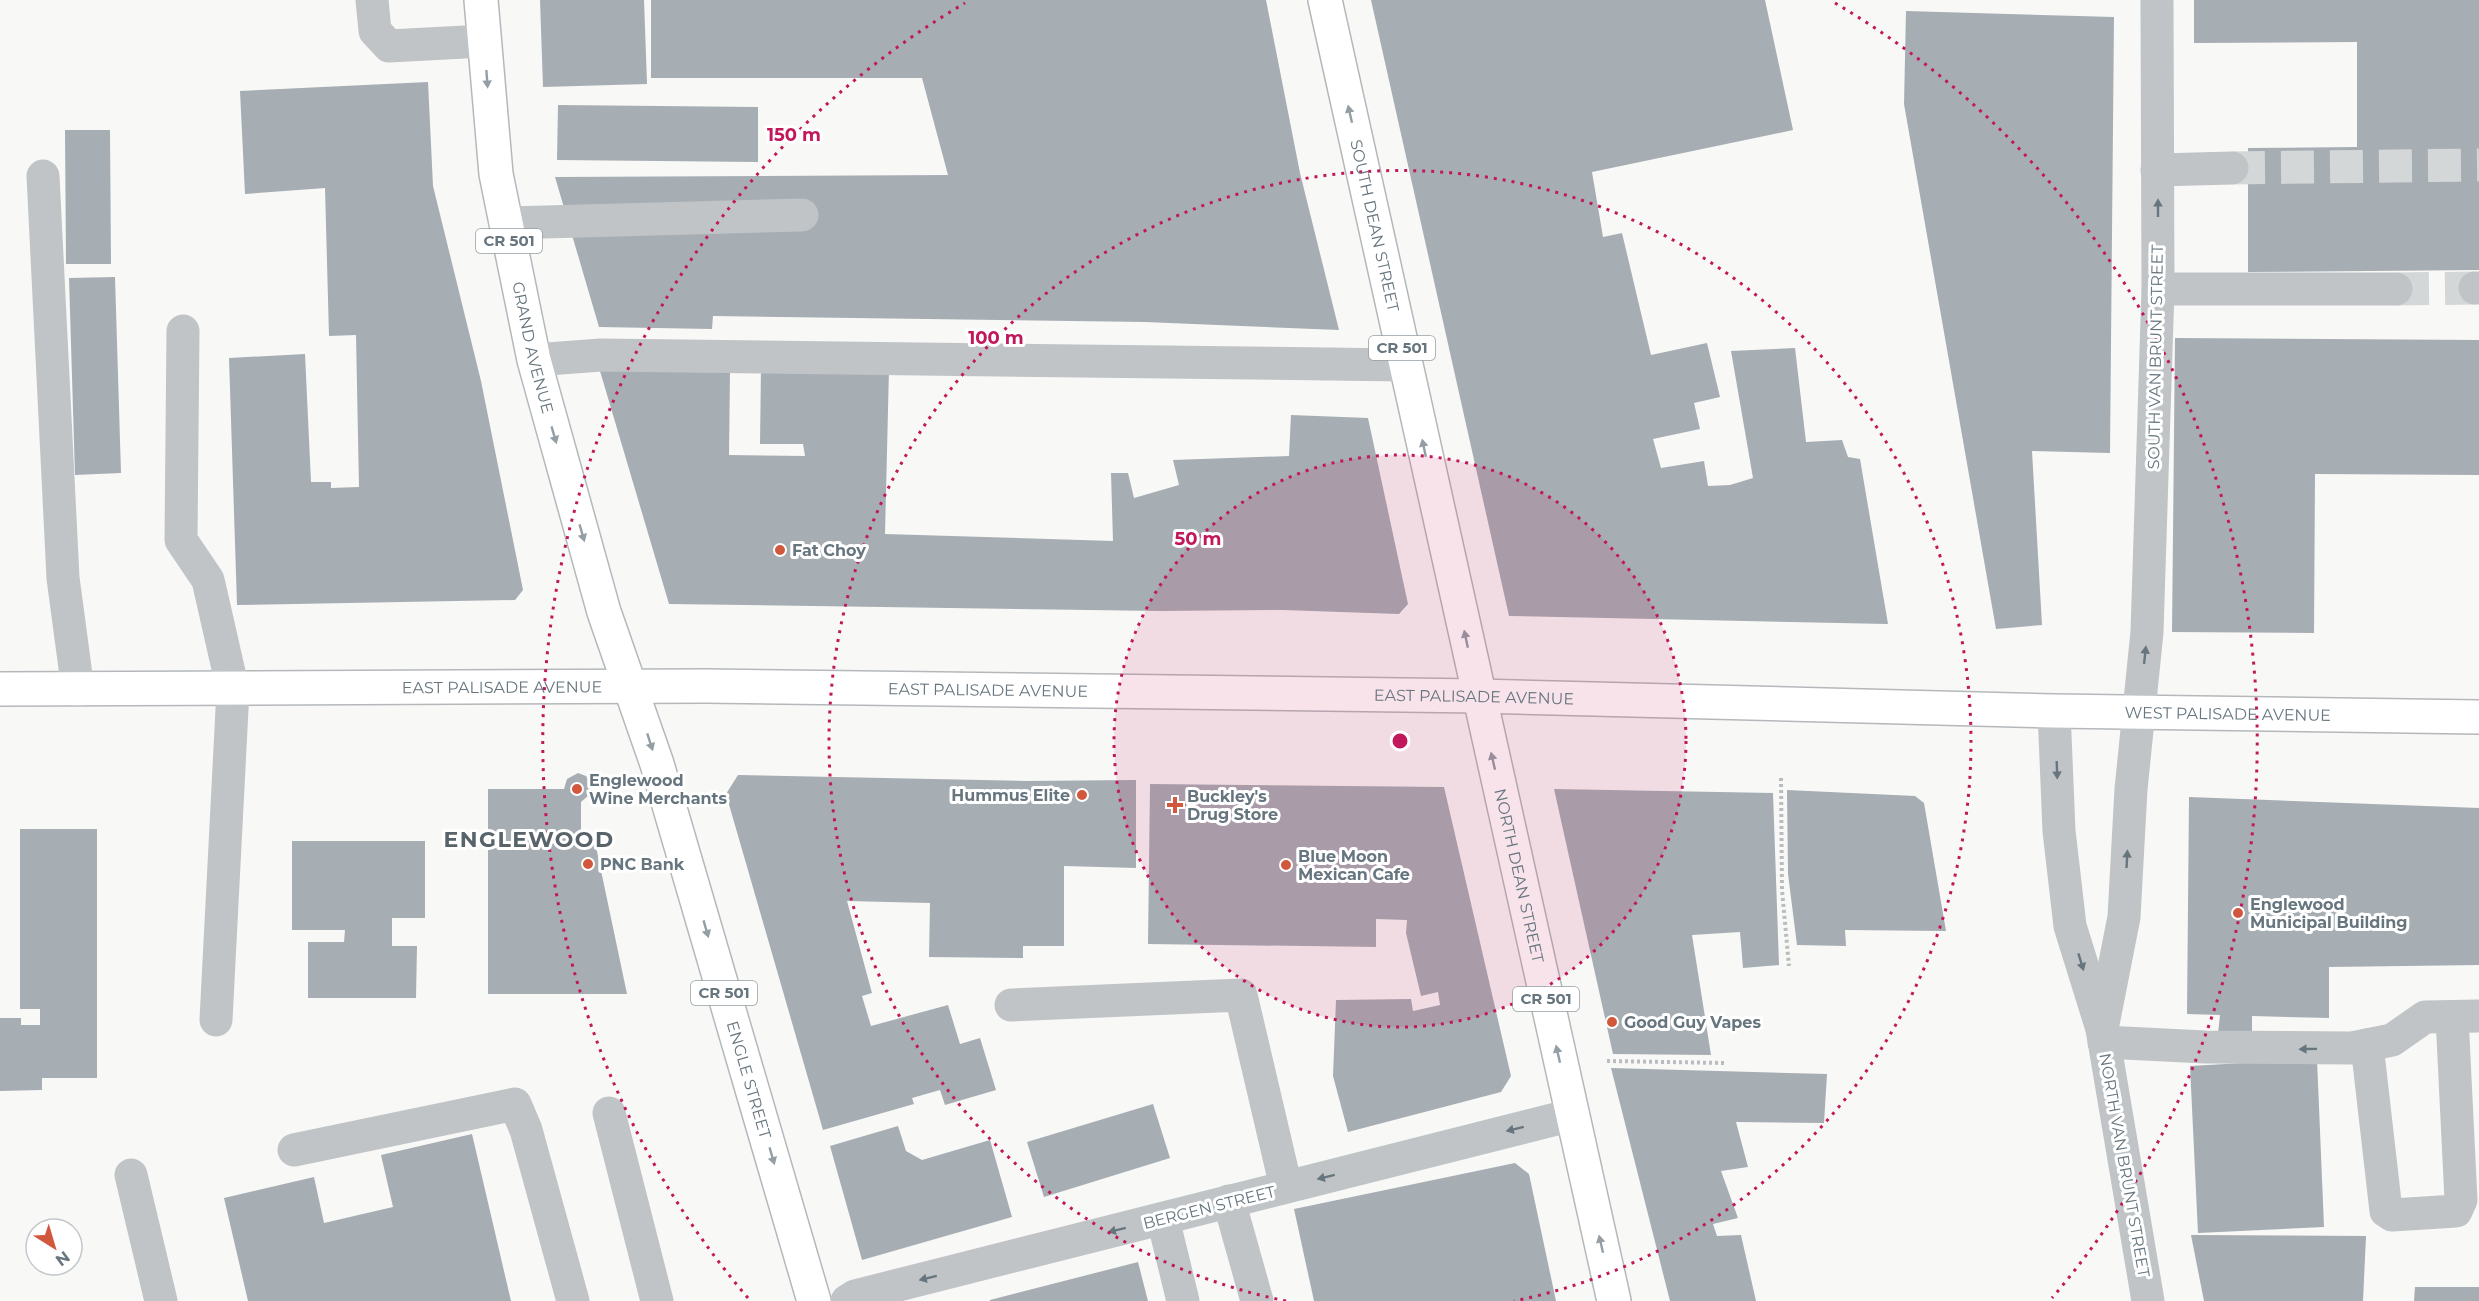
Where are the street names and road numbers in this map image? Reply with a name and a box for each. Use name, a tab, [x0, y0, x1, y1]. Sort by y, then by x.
street label: SOUTH DEAN STREET	[1346, 138, 1403, 314]
road number: CR 501	[476, 229, 542, 253]
street label: SOUTH VAN BRUNT STREET	[2144, 244, 2167, 470]
street label: GRAND AVENUE	[508, 280, 557, 416]
road number: CR 501	[1369, 336, 1435, 360]
street label: EAST PALISADE AVENUE	[402, 677, 602, 697]
street label: EAST PALISADE AVENUE	[888, 679, 1088, 701]
street label: EAST PALISADE AVENUE	[1374, 686, 1574, 708]
street label: WEST PALISADE AVENUE	[2124, 703, 2331, 725]
street label: NORTH DEAN STREET	[1490, 787, 1548, 965]
road number: CR 501	[691, 981, 757, 1005]
road number: CR 501	[1513, 987, 1579, 1011]
street label: ENGLE STREET	[723, 1019, 775, 1142]
street label: NORTH VAN BRUNT STREET	[2095, 1052, 2154, 1279]
street label: BERGEN STREET	[1141, 1182, 1278, 1233]

